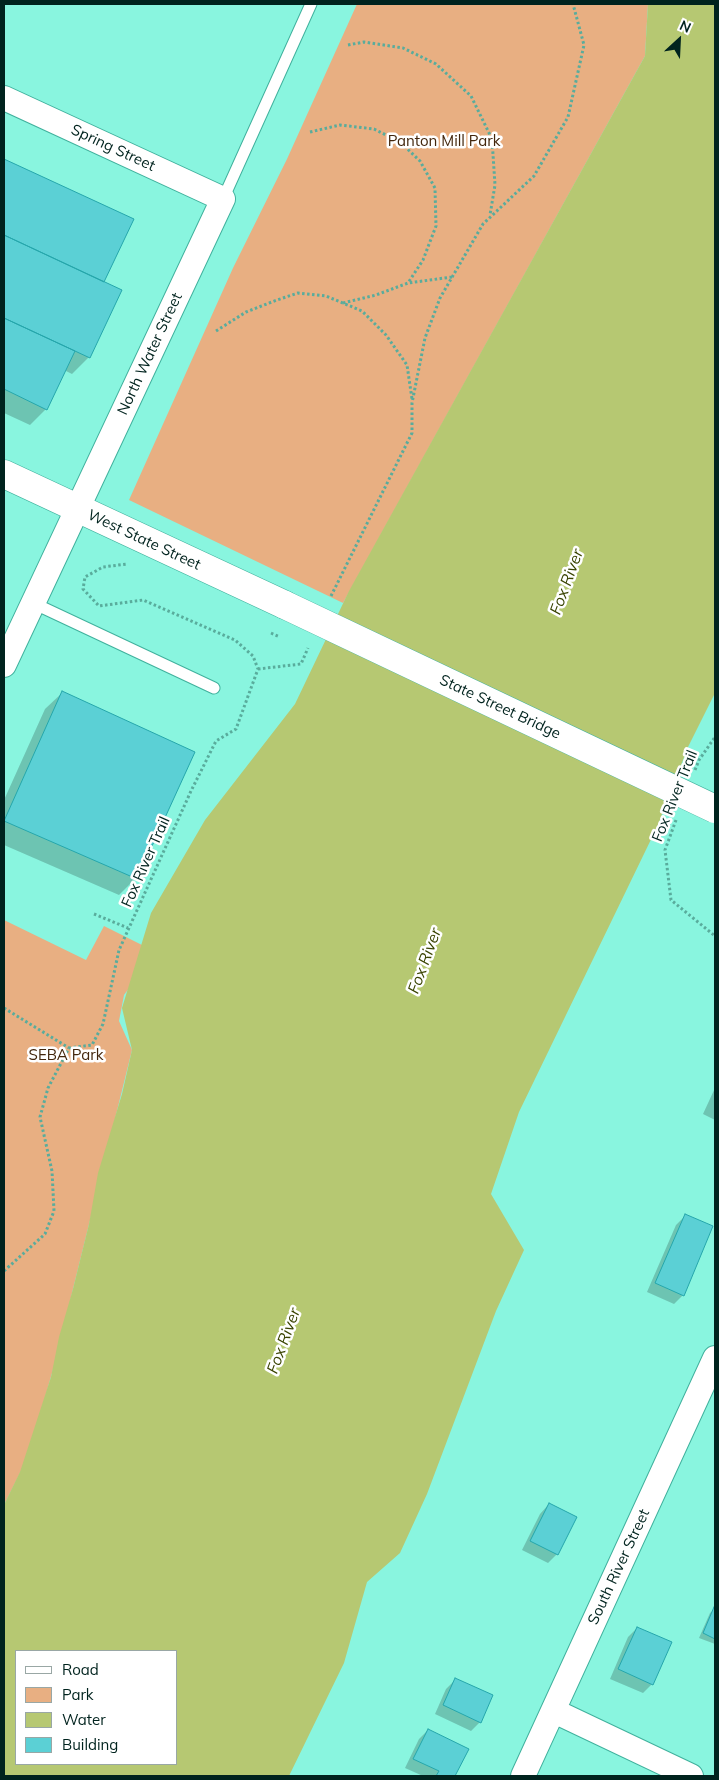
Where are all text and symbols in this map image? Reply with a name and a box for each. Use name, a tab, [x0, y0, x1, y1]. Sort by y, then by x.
north arrow	[654, 15, 704, 65]
text: N	[677, 16, 694, 37]
street label: Spring Street	[68, 121, 158, 175]
park label: Panton Mill Park	[388, 132, 500, 150]
street label: North Water Street	[114, 290, 186, 418]
street label: West State Street	[85, 506, 203, 574]
water label: Fox River	[546, 547, 588, 617]
street label: State Street Bridge	[437, 671, 563, 743]
street label: Fox River Trail	[648, 748, 702, 844]
street label: Fox River Trail	[118, 814, 174, 910]
water label: Fox River	[404, 926, 446, 996]
park label: SEBA Park	[29, 1046, 103, 1064]
water label: Fox River	[263, 1306, 305, 1376]
street label: South River Street	[584, 1506, 654, 1628]
legend	[15, 1650, 178, 1765]
text: Road	[62, 1660, 99, 1679]
text: Park	[62, 1685, 94, 1704]
text: Water	[62, 1710, 106, 1729]
text: Building	[62, 1735, 118, 1754]

